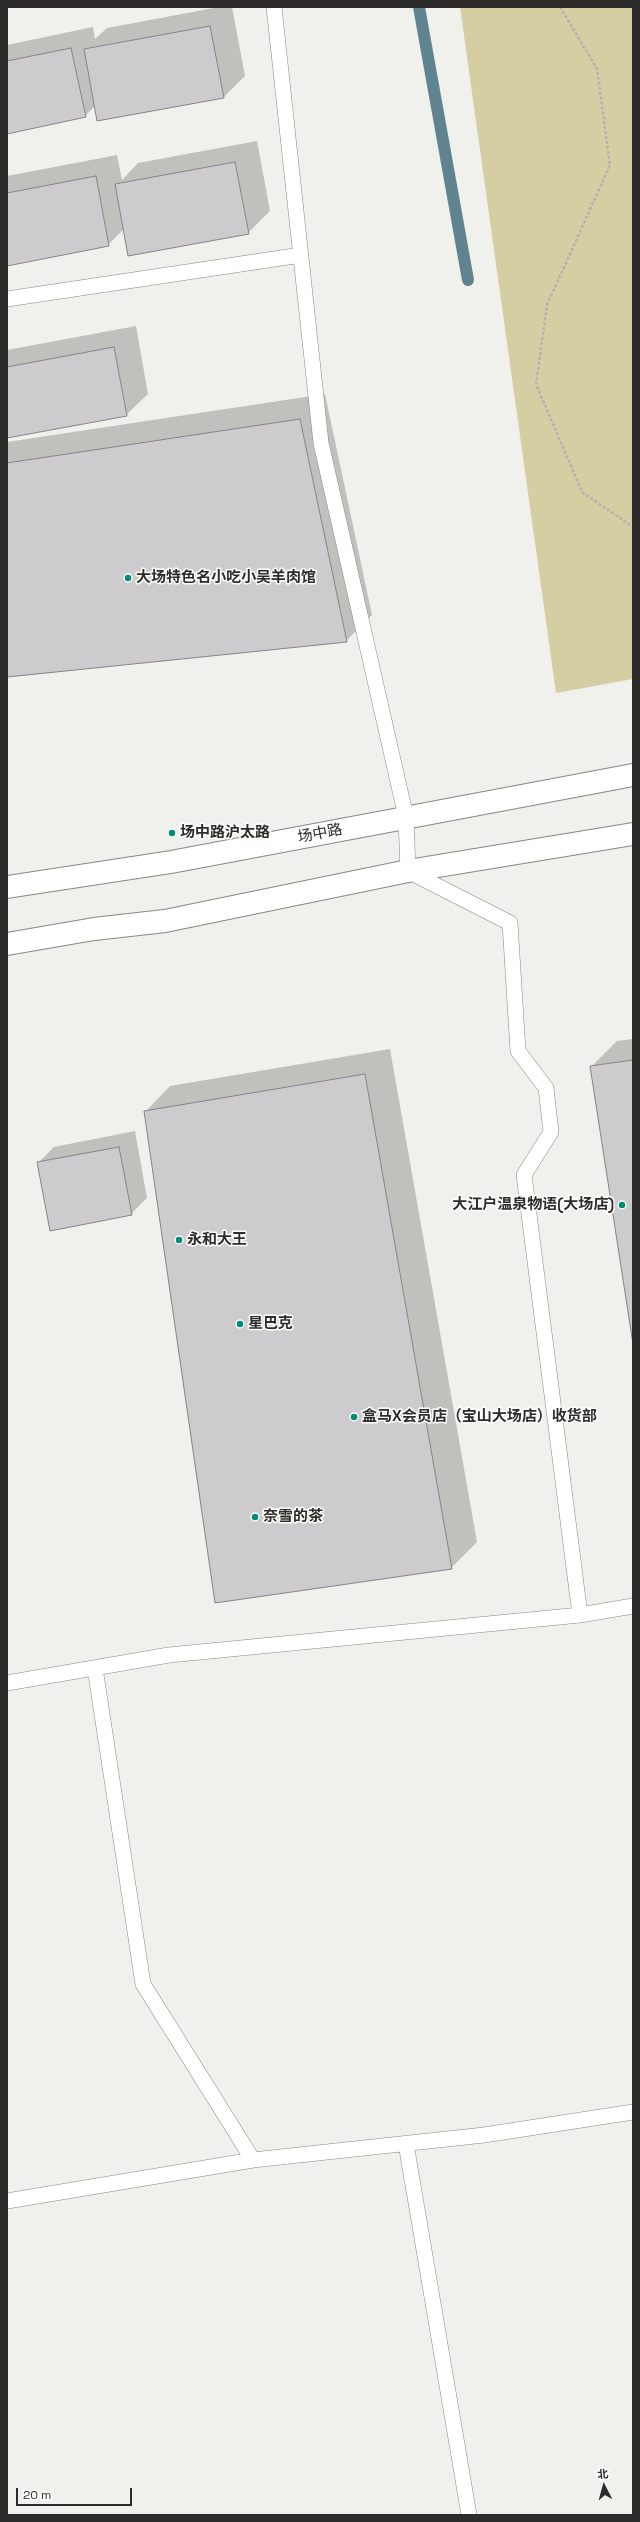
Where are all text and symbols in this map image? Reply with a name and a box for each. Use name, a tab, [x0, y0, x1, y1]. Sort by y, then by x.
place label: 大场特色名小吃小吴羊肉馆	[136, 569, 316, 587]
marker: 大场特色名小吃小吴羊肉馆	[123, 573, 133, 583]
street label: 场中路	[296, 821, 344, 847]
place label: 场中路沪太路	[180, 824, 270, 842]
marker: 场中路沪太路	[167, 828, 177, 838]
place label: 大江户温泉物语(大场店)	[452, 1196, 614, 1214]
marker: 大江户温泉物语(大场店)	[617, 1200, 627, 1210]
place label: 永和大王	[187, 1231, 247, 1249]
marker: 永和大王	[174, 1235, 184, 1245]
place label: 星巴克	[248, 1315, 293, 1333]
marker: 星巴克	[235, 1319, 245, 1329]
place label: 盒马X会员店（宝山大场店）收货部	[362, 1408, 597, 1426]
marker: 盒马X会员店（宝山大场店）收货部	[349, 1412, 359, 1422]
place label: 奈雪的茶	[263, 1508, 323, 1526]
marker: 奈雪的茶	[250, 1512, 260, 1522]
north arrow	[584, 2466, 624, 2506]
text: 北	[597, 2467, 609, 2482]
scale bar	[18, 2480, 134, 2506]
text: 20 m	[23, 2487, 51, 2503]

